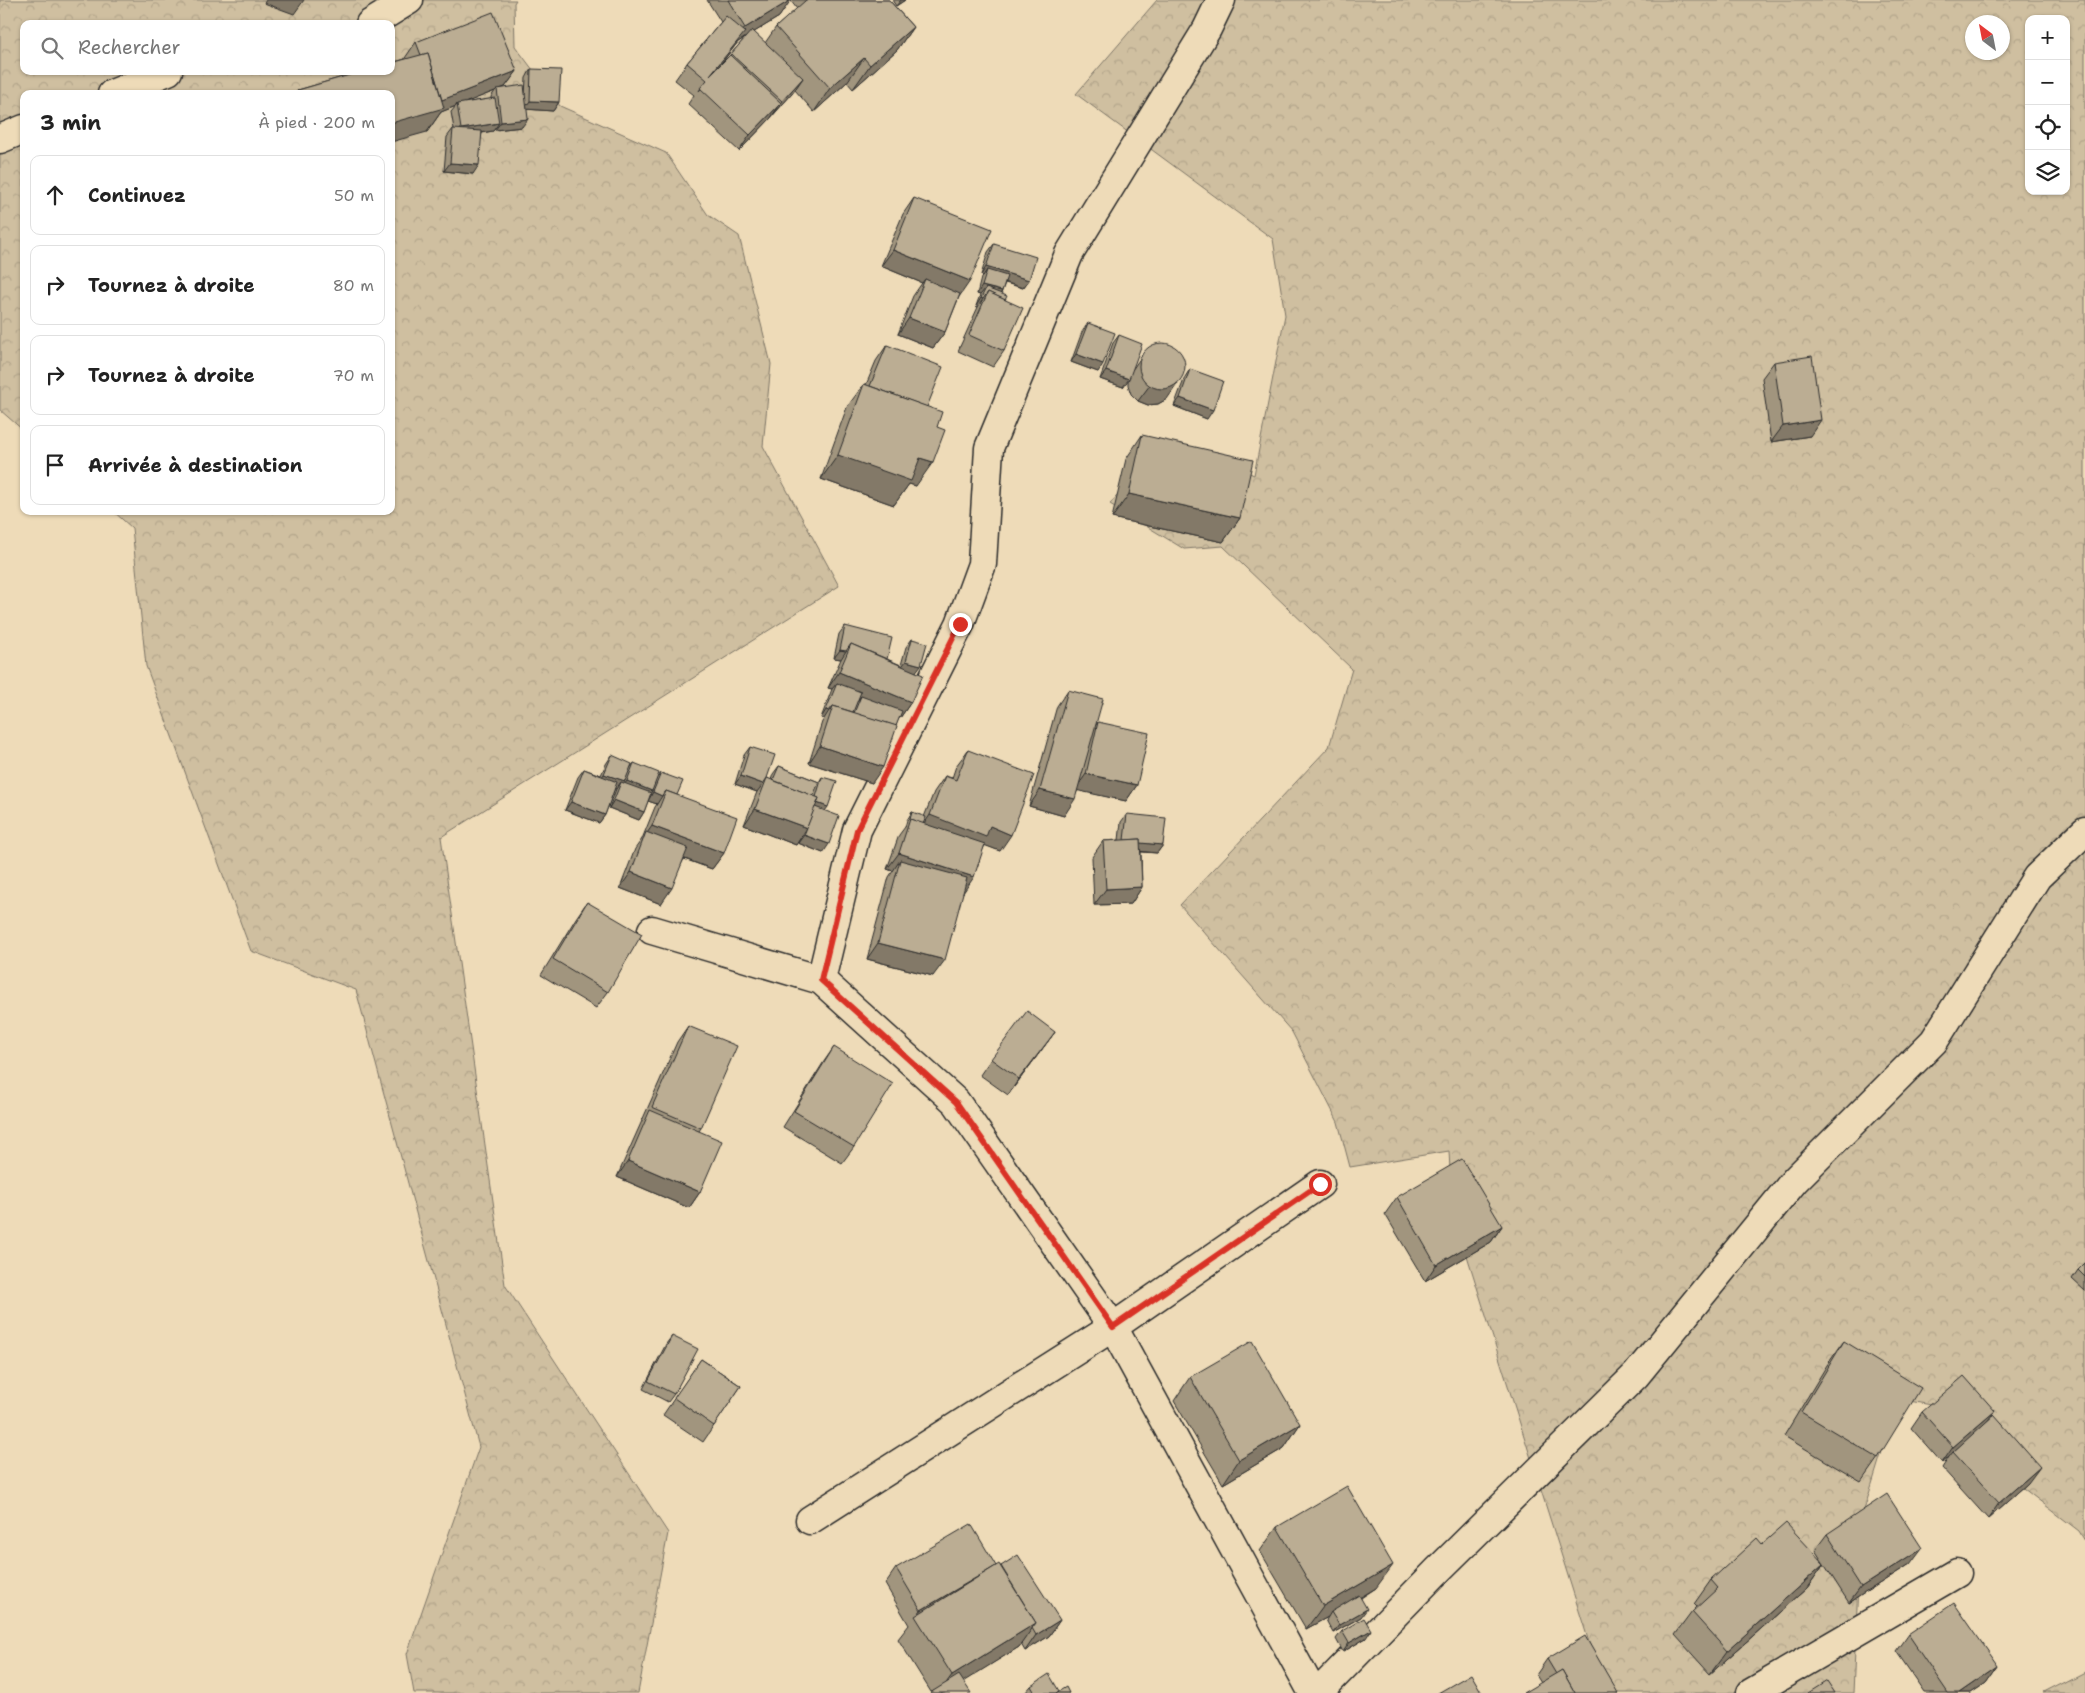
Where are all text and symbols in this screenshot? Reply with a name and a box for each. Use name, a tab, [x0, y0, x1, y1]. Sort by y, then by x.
north arrow	[1965, 15, 2010, 60]
map controls	[2025, 15, 2070, 195]
button: +	[2025, 15, 2070, 60]
search box	[20, 20, 395, 75]
icon: search	[38, 34, 66, 62]
text: Rechercher	[78, 35, 181, 60]
button: −	[2025, 60, 2070, 105]
button: locate	[2025, 105, 2070, 150]
text: 3 min	[40, 109, 101, 137]
text: À pied · 200 m	[258, 112, 375, 133]
button: layers	[2025, 150, 2070, 195]
icon: ahead	[41, 181, 69, 209]
text: Continuez	[88, 183, 186, 208]
text: 50 m	[334, 185, 374, 206]
icon: right	[41, 271, 69, 299]
text: Tournez à droite	[88, 273, 255, 298]
text: 80 m	[333, 275, 374, 296]
icon: right	[41, 361, 69, 389]
text: Tournez à droite	[88, 363, 255, 388]
text: 70 m	[333, 365, 374, 386]
icon: arrive	[41, 451, 69, 479]
text: Arrivée à destination	[88, 453, 302, 478]
route end	[949, 613, 972, 636]
route start	[1309, 1173, 1332, 1196]

